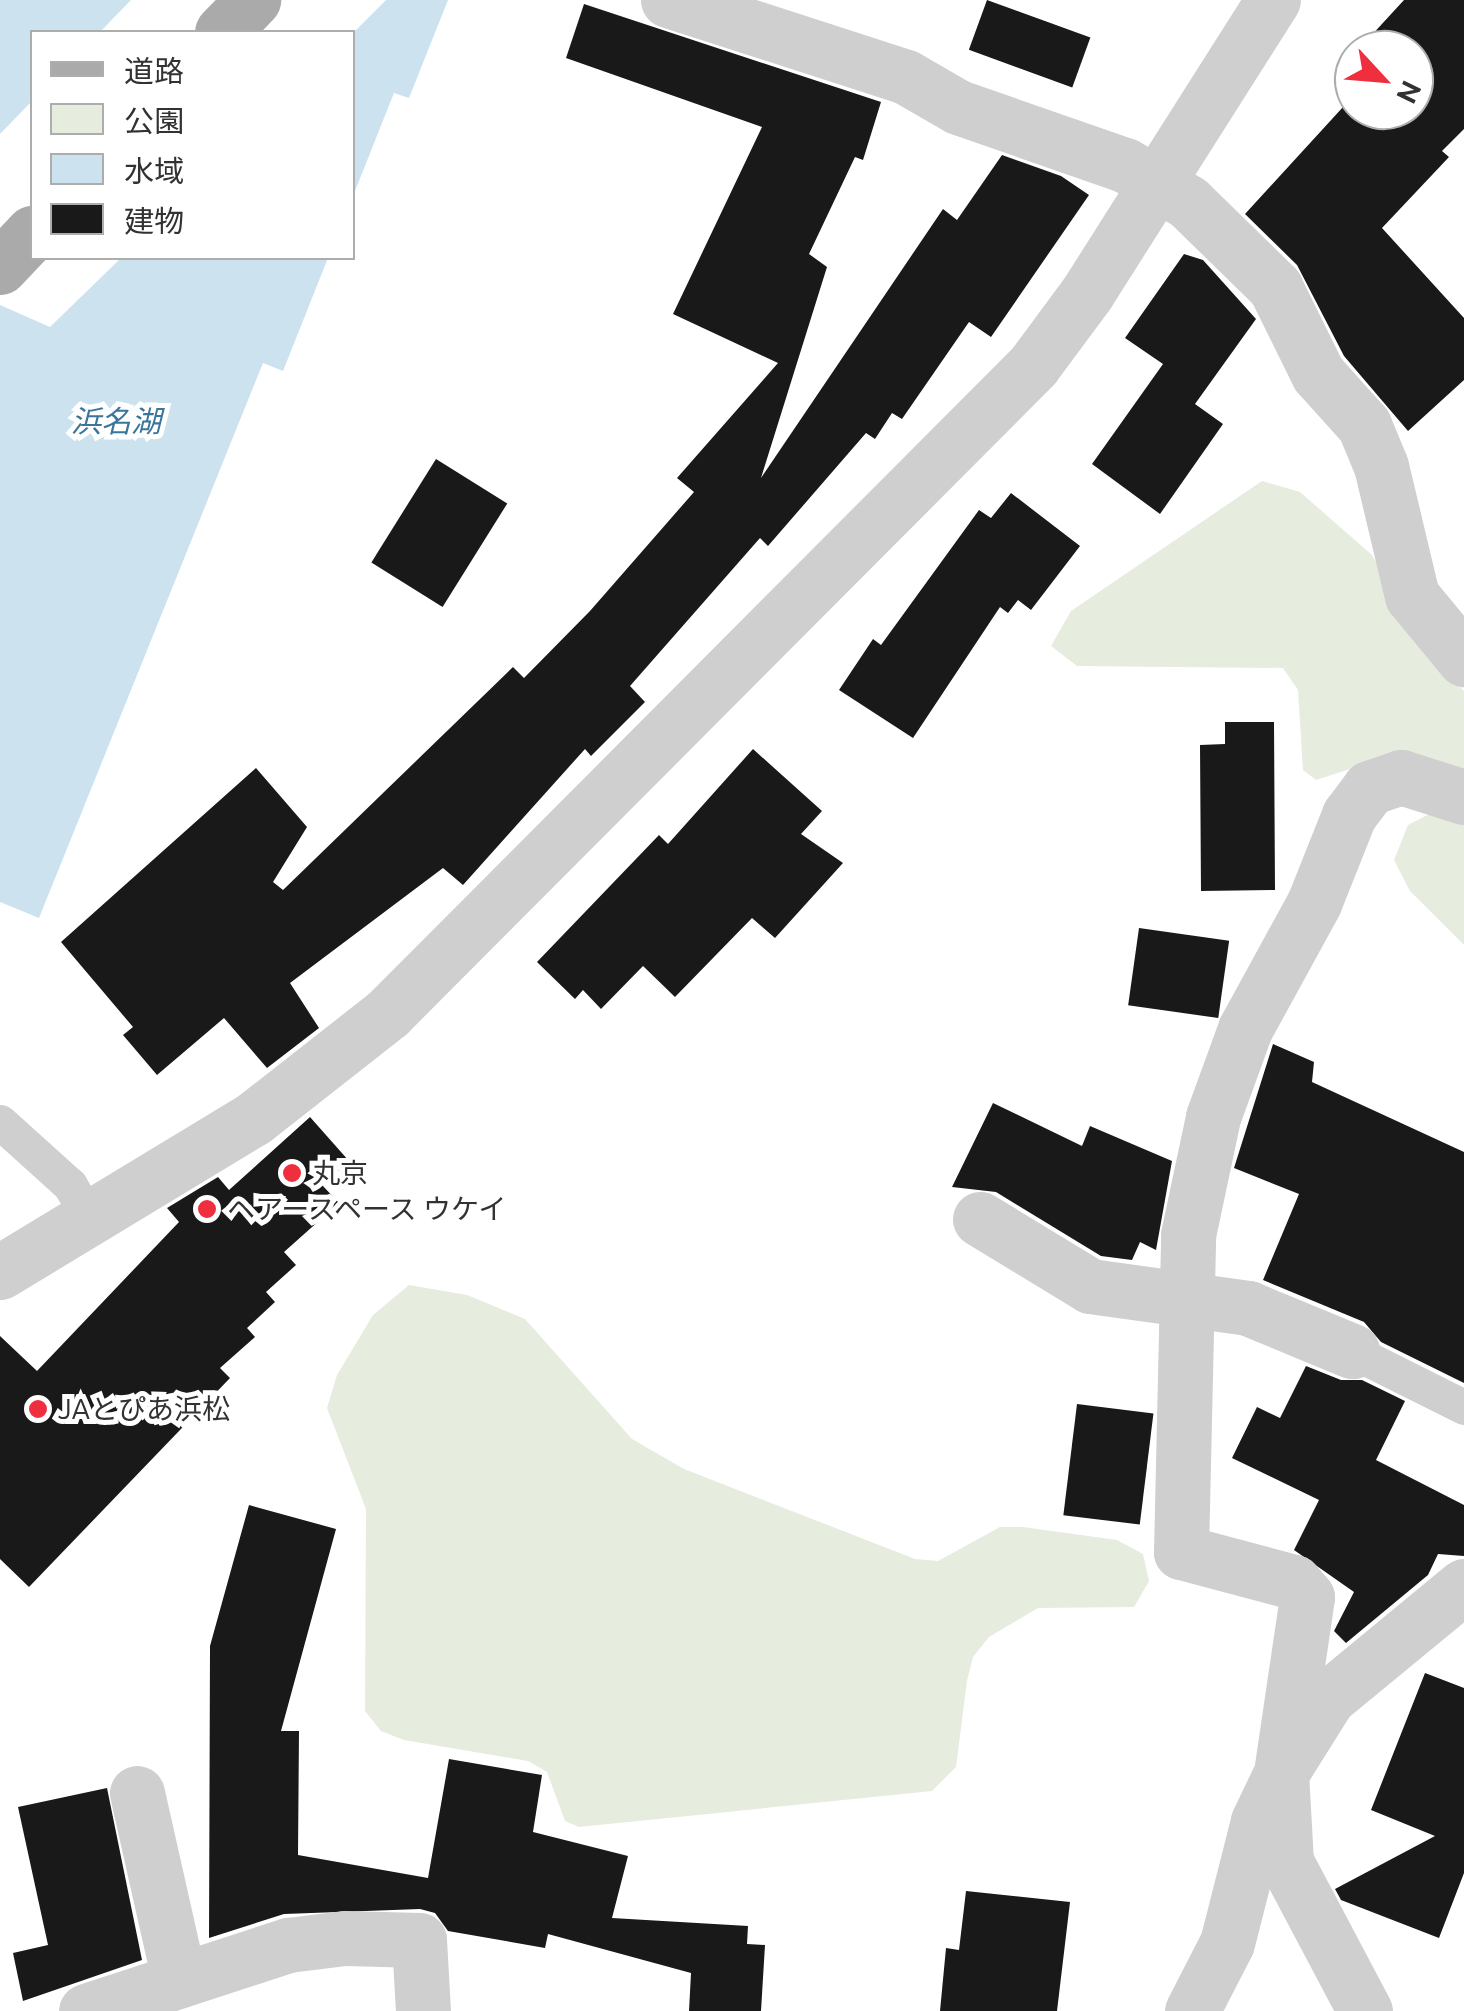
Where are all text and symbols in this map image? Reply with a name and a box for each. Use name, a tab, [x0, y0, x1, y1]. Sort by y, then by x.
legend	[30, 30, 355, 260]
north arrow	[1334, 30, 1434, 130]
text: 道路	[124, 54, 184, 88]
text: N	[1391, 76, 1428, 109]
text: 公園	[124, 104, 184, 138]
text: 水域	[124, 154, 184, 188]
text: 建物	[124, 204, 184, 238]
water label: 浜名湖	[71, 403, 161, 439]
place label: 丸京	[312, 1156, 368, 1190]
marker: 丸京	[281, 1162, 303, 1184]
place label: ヘアースペース ウケイ	[227, 1192, 512, 1226]
marker: ヘアースペース ウケイ	[196, 1198, 218, 1220]
place label: JAとぴあ浜松	[58, 1392, 230, 1426]
marker: JAとぴあ浜松	[27, 1398, 49, 1420]

